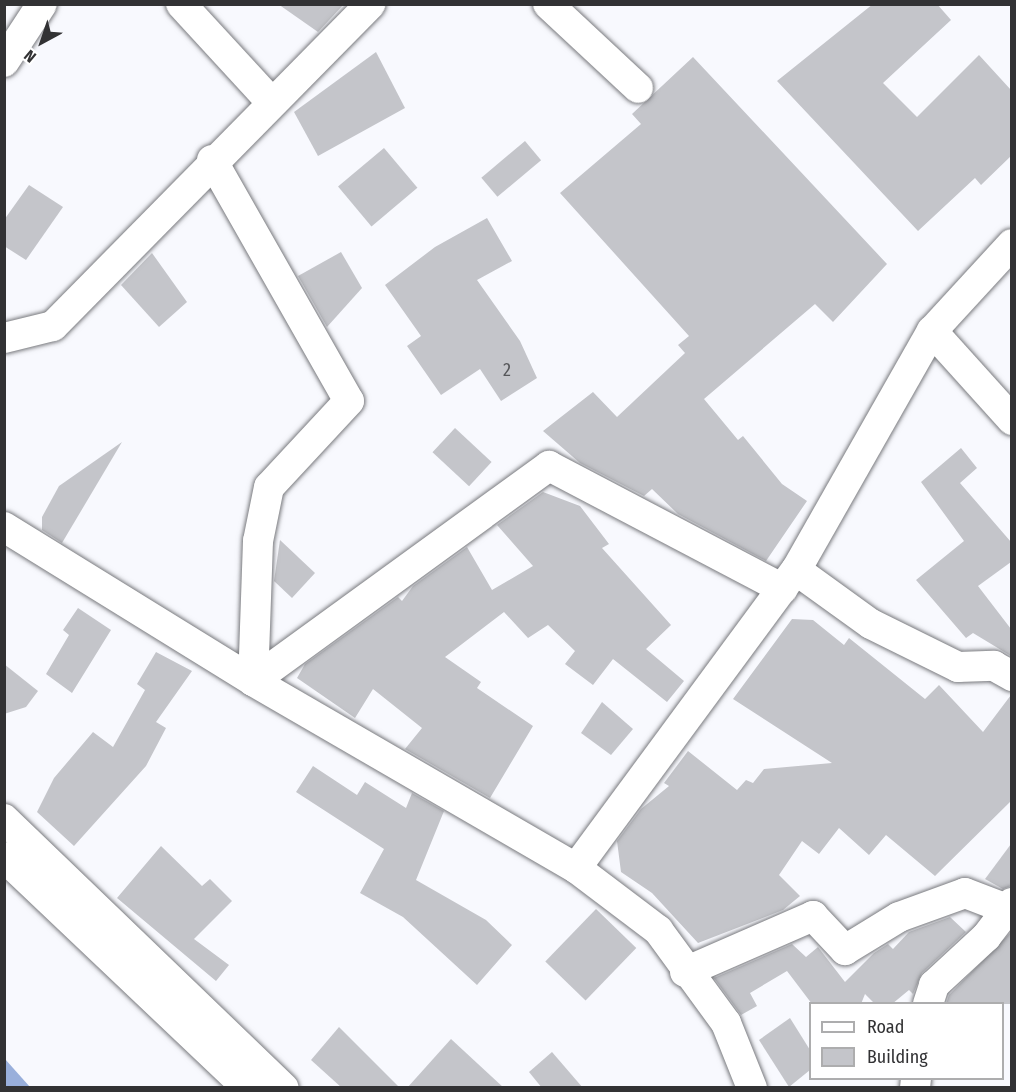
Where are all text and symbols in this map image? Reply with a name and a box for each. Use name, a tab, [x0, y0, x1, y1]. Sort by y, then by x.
north arrow	[12, 12, 72, 72]
text: N	[20, 46, 40, 67]
house number: 2	[503, 359, 511, 381]
legend	[809, 1002, 1004, 1080]
text: Road	[867, 1016, 904, 1038]
text: Building	[867, 1046, 928, 1068]

